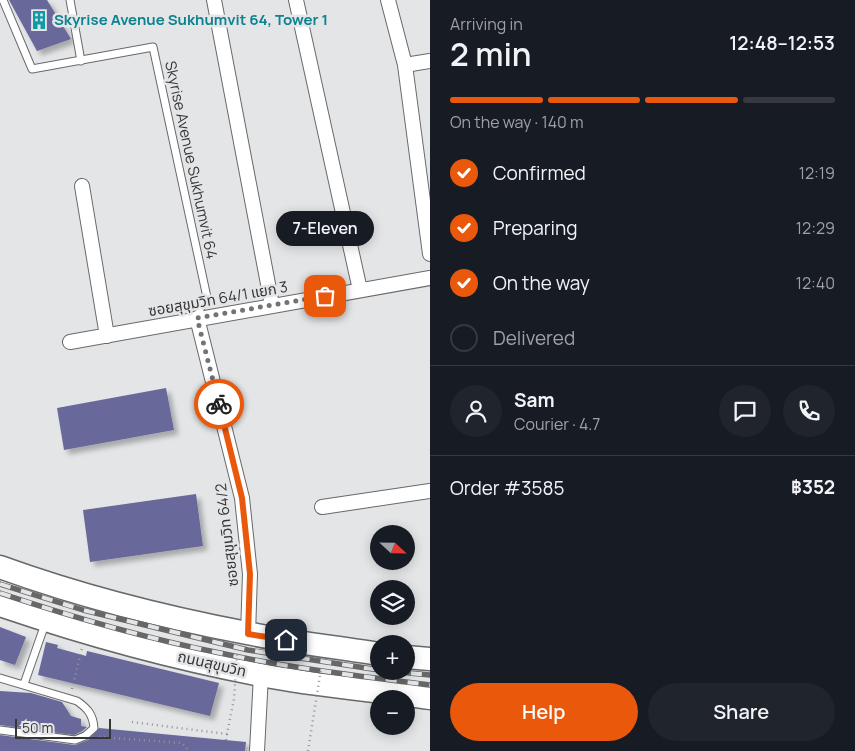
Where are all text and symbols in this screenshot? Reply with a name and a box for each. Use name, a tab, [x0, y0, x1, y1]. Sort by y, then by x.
building icon: Skyrise Avenue Sukhumvit 64, Tower 1	[28, 9, 50, 31]
place label: Skyrise Avenue Sukhumvit 64, Tower 1	[54, 9, 328, 30]
text: Arriving in	[450, 13, 523, 35]
text: 12:48–12:53	[729, 30, 835, 56]
text: 2 min	[450, 32, 532, 76]
street label: Skyrise Avenue Sukhumvit 64	[160, 59, 223, 261]
text: On the way · 140 m	[450, 111, 584, 133]
icon: check	[450, 159, 478, 187]
text: Confirmed	[493, 160, 586, 186]
text: 12:19	[799, 162, 835, 184]
callout: 7-Eleven	[276, 211, 374, 246]
icon: check	[450, 214, 478, 242]
text: Preparing	[493, 215, 578, 241]
text: 7-Eleven	[292, 217, 358, 239]
text: 12:29	[796, 217, 835, 239]
icon: check	[450, 269, 478, 297]
text: On the way	[493, 270, 590, 296]
text: 12:40	[796, 272, 835, 294]
pin	[304, 275, 346, 317]
street label: ซอยสุขุมวิท 64/1 แยก 3	[146, 276, 289, 321]
icon: bag	[311, 282, 339, 310]
text: Delivered	[493, 325, 575, 351]
courier	[194, 379, 244, 429]
button: person	[450, 385, 502, 437]
button: chat	[719, 385, 771, 437]
button: phone	[783, 385, 835, 437]
text: Sam	[514, 387, 555, 413]
icon: bike	[205, 390, 233, 418]
text: Courier · 4.7	[514, 413, 600, 435]
text: ฿352	[791, 474, 835, 500]
text: Order #3585	[450, 475, 564, 501]
street label: ซอยสุขุมวิท 64/2	[210, 482, 243, 588]
north arrow	[370, 525, 415, 570]
map controls	[370, 525, 415, 735]
button: layers	[370, 580, 415, 625]
pin	[265, 619, 307, 661]
icon: home	[272, 626, 300, 654]
button: +	[370, 635, 415, 680]
street label: ถนนสุขุมวิท	[176, 645, 249, 682]
button: Help	[450, 683, 638, 741]
button: Share	[648, 683, 835, 741]
button: −	[370, 690, 415, 735]
scale bar	[15, 716, 111, 739]
text: 50 m	[22, 718, 53, 737]

